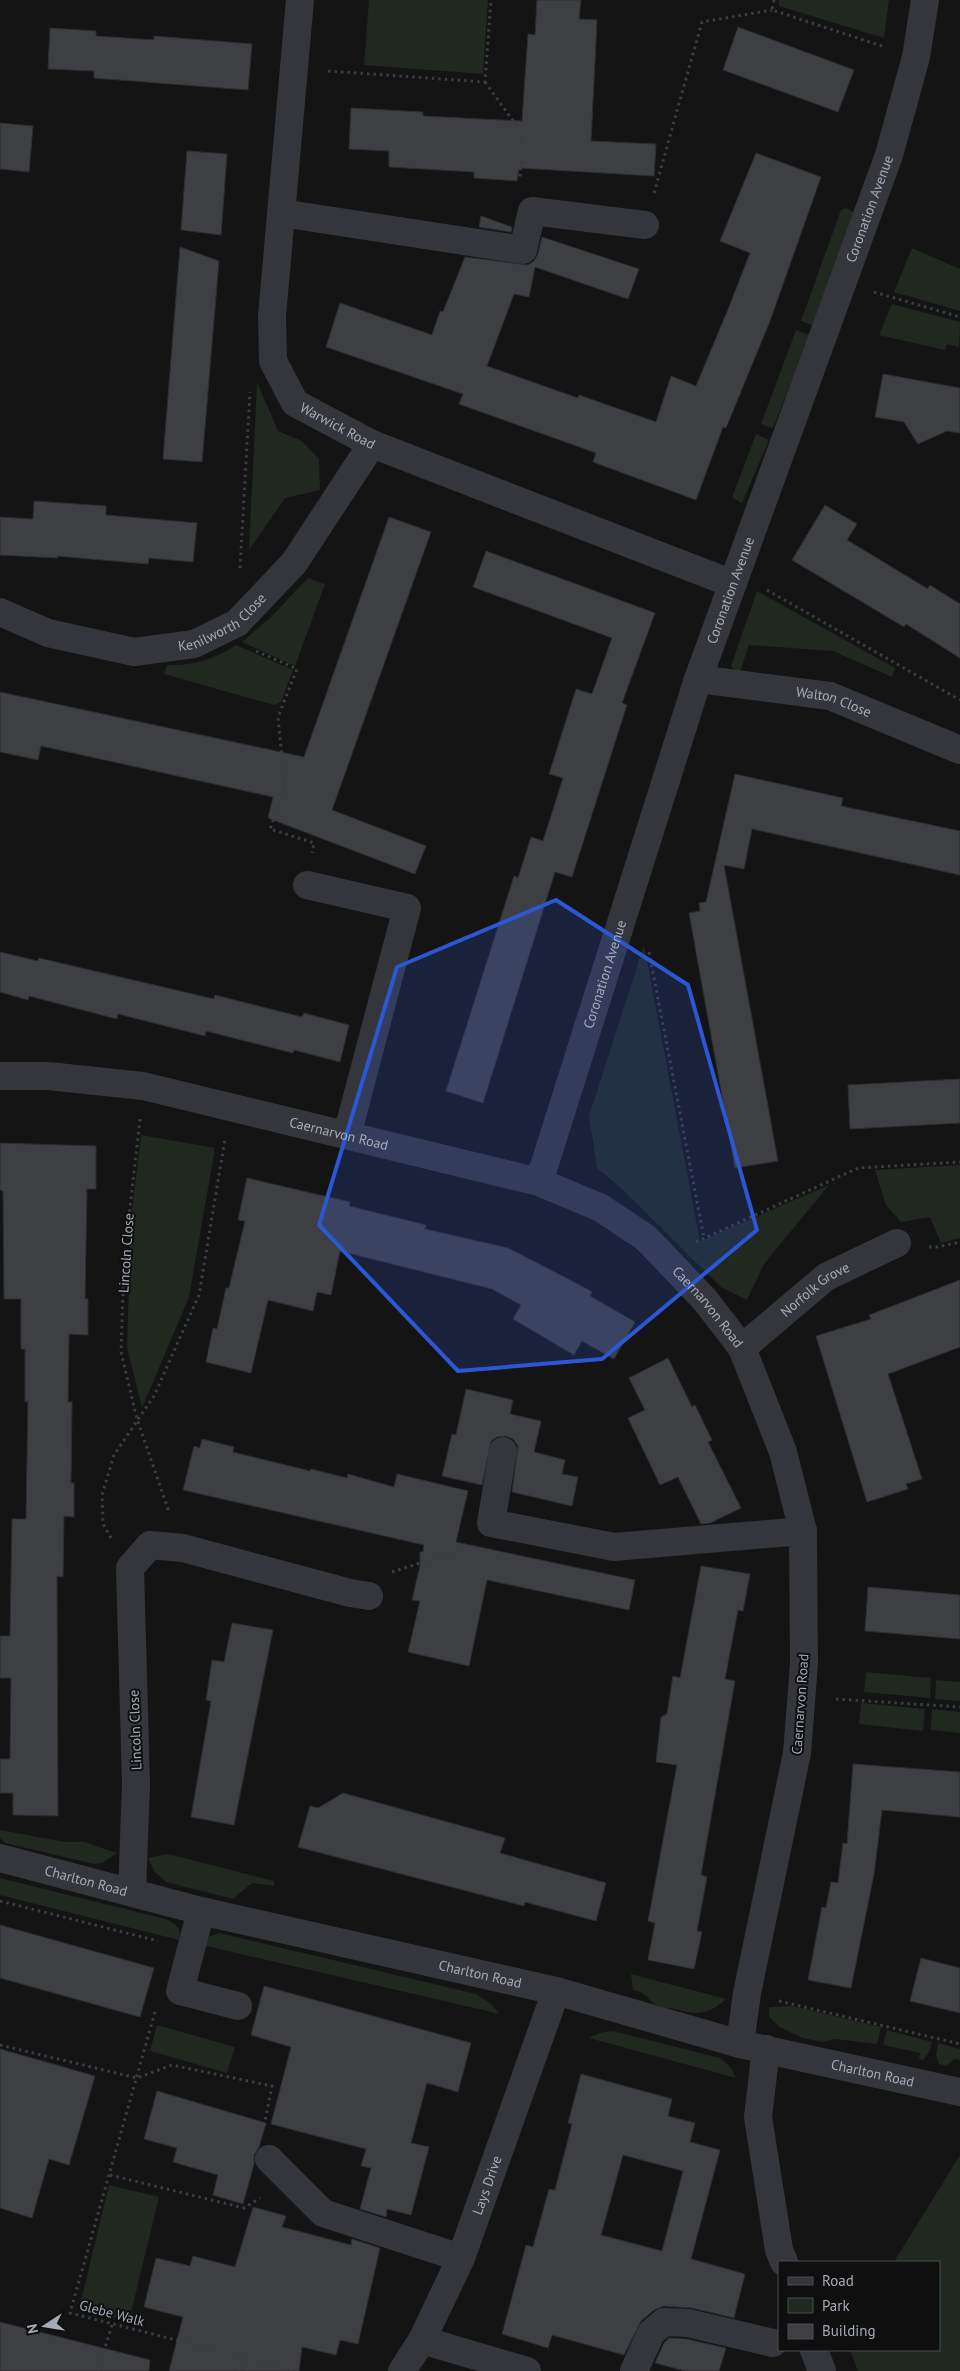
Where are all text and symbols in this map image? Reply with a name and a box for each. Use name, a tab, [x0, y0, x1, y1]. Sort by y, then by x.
street label: Coronation Avenue	[842, 153, 897, 265]
street label: Warwick Road	[297, 398, 378, 453]
street label: Coronation Avenue	[703, 534, 758, 646]
street label: Kenilworth Close	[177, 589, 270, 655]
street label: Walton Close	[795, 683, 874, 721]
street label: Coronation Avenue	[579, 918, 630, 1031]
street label: Caernarvon Road	[287, 1113, 390, 1154]
street label: Lincoln Close	[114, 1212, 138, 1294]
street label: Norfolk Grove	[777, 1258, 852, 1321]
street label: Caernarvon Road	[668, 1262, 747, 1351]
street label: Caernarvon Road	[787, 1653, 813, 1755]
street label: Lincoln Close	[125, 1690, 145, 1770]
street label: Charlton Road	[43, 1861, 129, 1900]
street label: Charlton Road	[437, 1956, 523, 1992]
street label: Charlton Road	[829, 2055, 916, 2091]
street label: Lays Drive	[468, 2153, 506, 2217]
legend	[778, 2261, 940, 2351]
text: Road	[822, 2271, 854, 2290]
street label: Glebe Walk	[77, 2296, 147, 2330]
text: Park	[822, 2296, 850, 2315]
north arrow	[20, 2301, 70, 2351]
text: Building	[822, 2321, 876, 2340]
text: N	[23, 2322, 42, 2335]

